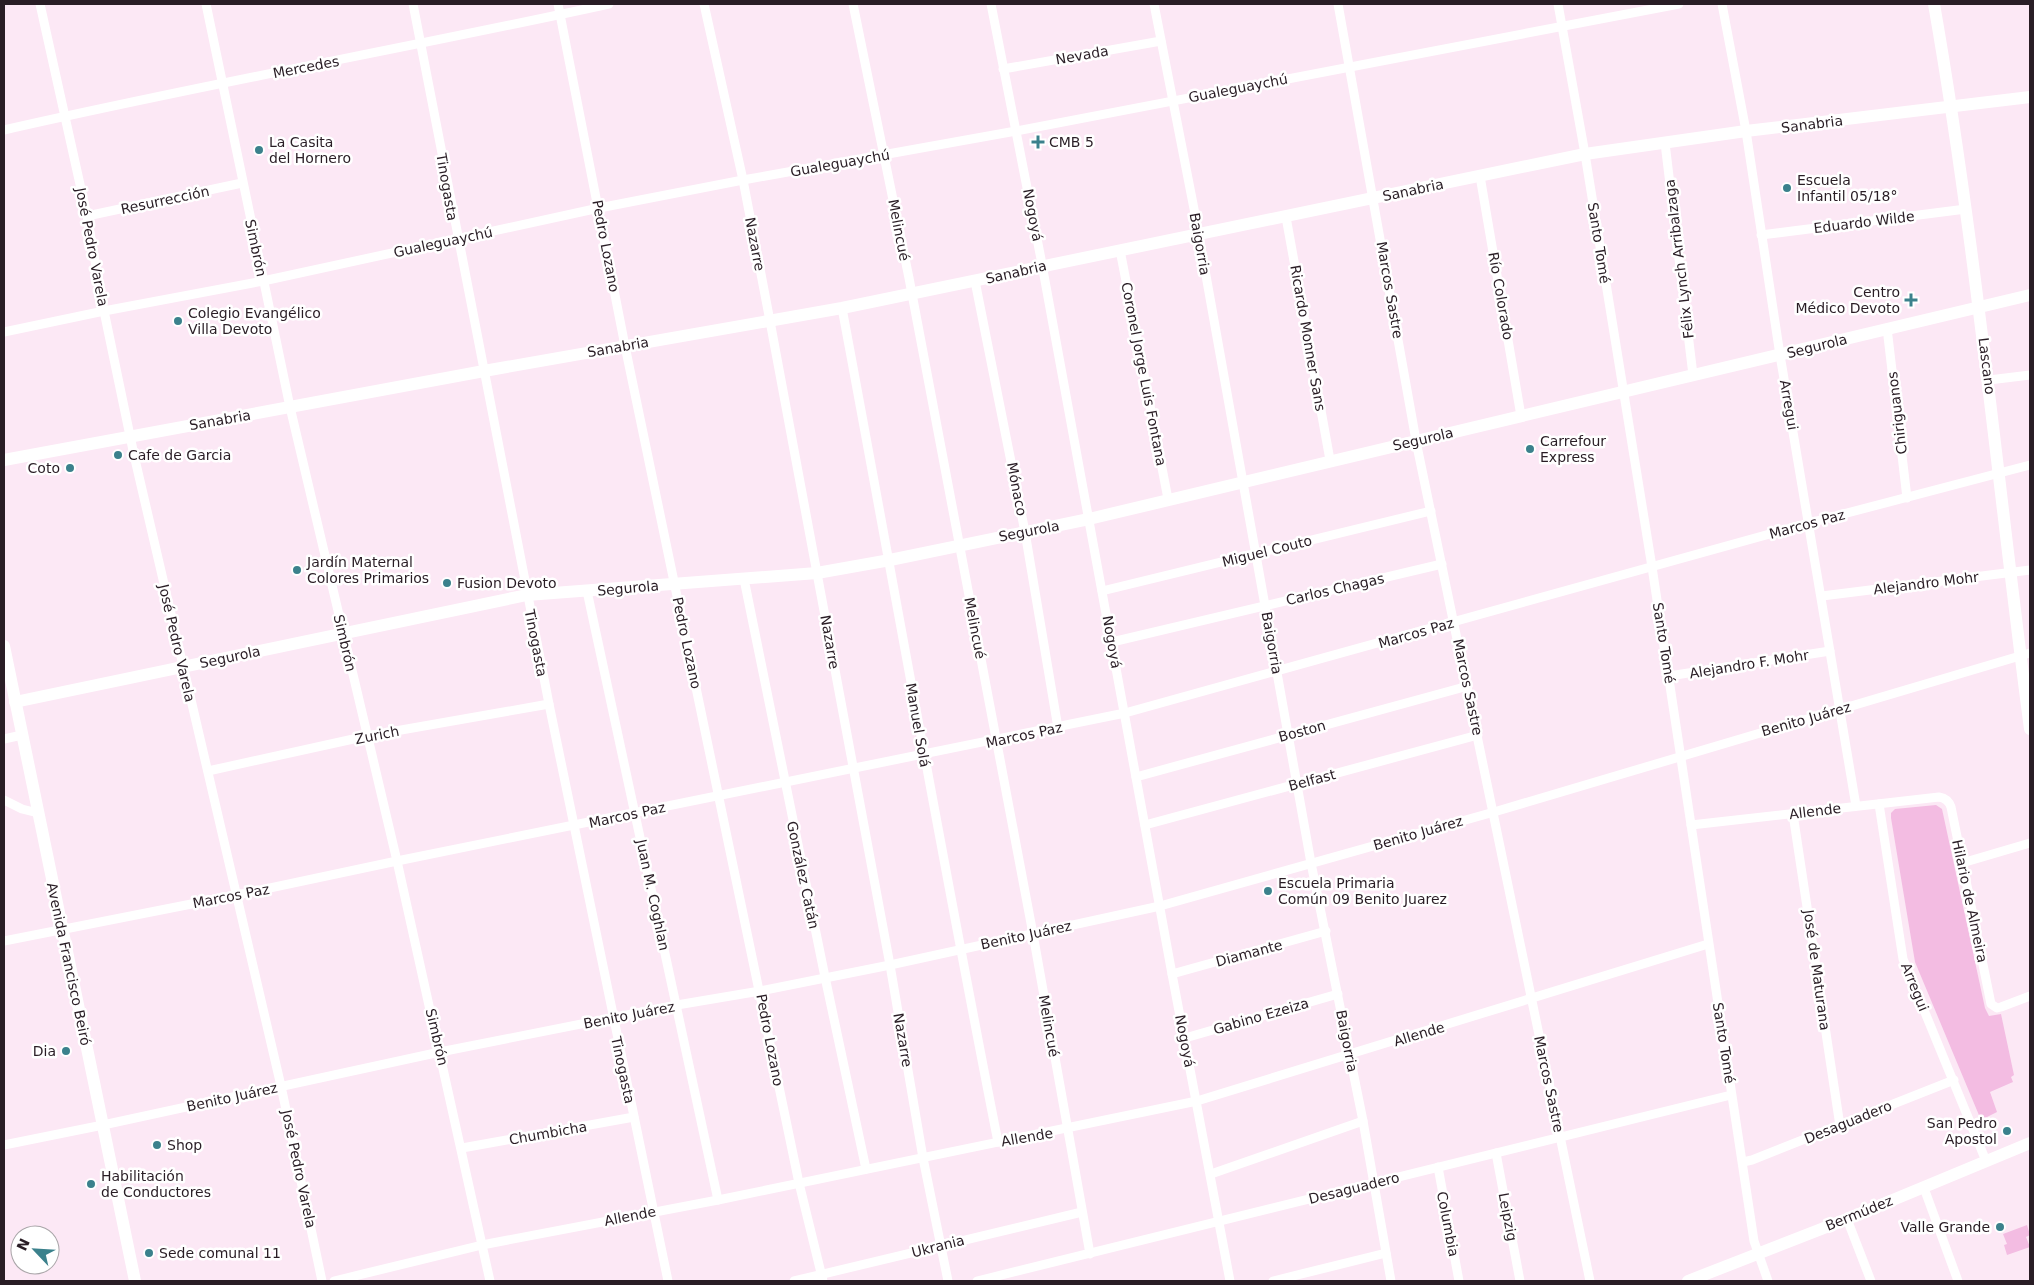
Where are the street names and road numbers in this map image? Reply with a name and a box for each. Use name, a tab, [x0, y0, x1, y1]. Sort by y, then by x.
street label: Nevada	[1054, 42, 1110, 68]
street label: Mercedes	[271, 53, 341, 81]
street label: Gualeguaychú	[1187, 71, 1289, 105]
street label: Sanabria	[1780, 112, 1844, 136]
street label: Gualeguaychú	[789, 146, 891, 180]
street label: Tinogasta	[433, 151, 461, 222]
street label: Sanabria	[1381, 176, 1445, 204]
street label: Félix Lynch Arribalzaga	[1661, 178, 1697, 340]
street label: Resurrección	[119, 183, 211, 217]
street label: José Pedro Varela	[72, 185, 111, 308]
street label: Nogoyá	[1020, 187, 1046, 243]
street label: Melincué	[885, 198, 913, 262]
street label: Pedro Lozano	[589, 199, 623, 293]
street label: Santo Tomé	[1585, 201, 1613, 285]
street label: Eduardo Wilde	[1813, 208, 1915, 236]
street label: Baigorria	[1187, 211, 1213, 277]
street label: Nazarre	[742, 216, 768, 272]
street label: Simbrón	[242, 218, 270, 278]
street label: Gualeguaychú	[392, 224, 494, 260]
street label: Marcos Sastre	[1374, 240, 1406, 340]
street label: Río Colorado	[1485, 251, 1517, 341]
street label: Sanabria	[984, 257, 1048, 287]
street label: Ricardo Monner Sans	[1287, 264, 1329, 412]
street label: Coronel Jorge Luis Fontana	[1118, 281, 1170, 467]
street label: Segurola	[1785, 331, 1849, 361]
street label: Sanabria	[586, 334, 650, 360]
street label: Lascano	[1976, 337, 1998, 395]
street label: Chiriguanos	[1884, 371, 1910, 455]
street label: Arregui	[1777, 379, 1801, 431]
street label: Sanabria	[188, 407, 252, 433]
street label: Segurola	[1391, 424, 1455, 454]
street label: Mónaco	[1004, 461, 1030, 517]
street label: Marcos Paz	[1767, 506, 1847, 542]
street label: Segurola	[997, 517, 1061, 545]
street label: Miguel Couto	[1220, 532, 1314, 570]
street label: Alejandro Mohr	[1872, 569, 1980, 597]
street label: Carlos Chagas	[1284, 570, 1386, 608]
street label: Segurola	[597, 577, 659, 599]
street label: José Pedro Varela	[155, 581, 198, 704]
street label: Pedro Lozano	[669, 596, 705, 690]
street label: Melincué	[961, 596, 989, 660]
street label: Santo Tomé	[1650, 601, 1678, 685]
street label: Tinogasta	[521, 607, 550, 678]
street label: Baigorria	[1259, 610, 1285, 676]
street label: Simbrón	[331, 613, 359, 673]
street label: Nazarre	[817, 614, 843, 670]
street label: Nogoyá	[1099, 614, 1125, 670]
street label: Marcos Paz	[1376, 615, 1456, 651]
street label: Marcos Sastre	[1450, 637, 1486, 737]
street label: Segurola	[198, 643, 262, 671]
street label: Alejandro F. Mohr	[1688, 647, 1810, 681]
street label: Manuel Solá	[903, 682, 933, 768]
street label: Benito Juárez	[1759, 699, 1853, 739]
street label: Boston	[1277, 717, 1327, 745]
street label: Marcos Paz	[984, 719, 1064, 751]
street label: Zurich	[354, 723, 400, 747]
street label: Belfast	[1287, 766, 1338, 794]
street label: Marcos Paz	[587, 799, 667, 831]
street label: Allende	[1788, 800, 1842, 822]
street label: Benito Juárez	[1371, 813, 1465, 853]
street label: González Catán	[784, 820, 822, 930]
street label: Juan M. Coghlan	[633, 837, 673, 952]
street label: Hilario de Almeira	[1949, 838, 1991, 964]
street label: Avenida Francisco Beiró	[44, 881, 94, 1047]
street label: Marcos Paz	[191, 881, 271, 911]
street label: José de Maturana	[1800, 908, 1833, 1031]
street label: Benito Juárez	[979, 918, 1073, 952]
street label: Diamante	[1214, 936, 1284, 970]
street label: Arregui	[1898, 960, 1932, 1014]
street label: Pedro Lozano	[753, 993, 787, 1087]
street label: Melincué	[1036, 994, 1062, 1058]
street label: Gabino Ezeiza	[1211, 995, 1311, 1037]
street label: Benito Juárez	[582, 998, 676, 1032]
street label: Santo Tomé	[1710, 1001, 1738, 1085]
street label: Simbrón	[423, 1007, 451, 1067]
street label: Baigorria	[1333, 1008, 1361, 1074]
street label: Nazarre	[890, 1012, 916, 1068]
street label: Nogoyá	[1172, 1013, 1198, 1069]
street label: Allende	[1392, 1019, 1446, 1049]
street label: Tinogasta	[608, 1034, 638, 1105]
street label: Marcos Sastre	[1531, 1034, 1567, 1134]
street label: Benito Juárez	[185, 1080, 279, 1114]
street label: Desaguadero	[1802, 1097, 1894, 1147]
street label: José Pedro Varela	[278, 1107, 319, 1230]
street label: Chumbicha	[508, 1118, 588, 1148]
street label: Allende	[1000, 1125, 1054, 1149]
street label: Desaguadero	[1307, 1169, 1401, 1207]
street label: Columbia	[1434, 1190, 1462, 1258]
street label: Leipzig	[1495, 1191, 1521, 1243]
street label: Bermúdez	[1823, 1192, 1895, 1234]
street label: Allende	[603, 1203, 657, 1229]
street label: Ukrania	[910, 1232, 966, 1260]

